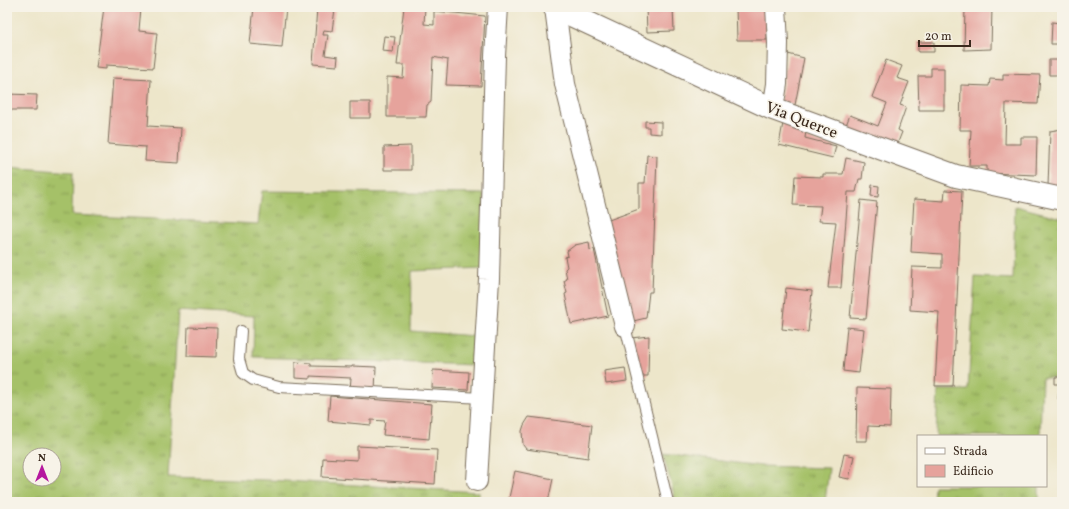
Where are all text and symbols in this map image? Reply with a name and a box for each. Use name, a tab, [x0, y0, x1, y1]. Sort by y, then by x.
scale bar	[919, 22, 970, 48]
text: 20 m	[925, 29, 952, 45]
street label: Via Querce	[762, 97, 841, 145]
legend	[917, 435, 1047, 487]
text: Strada	[953, 444, 988, 460]
north arrow	[22, 447, 62, 487]
text: N	[38, 451, 46, 466]
text: Edificio	[953, 464, 993, 480]

